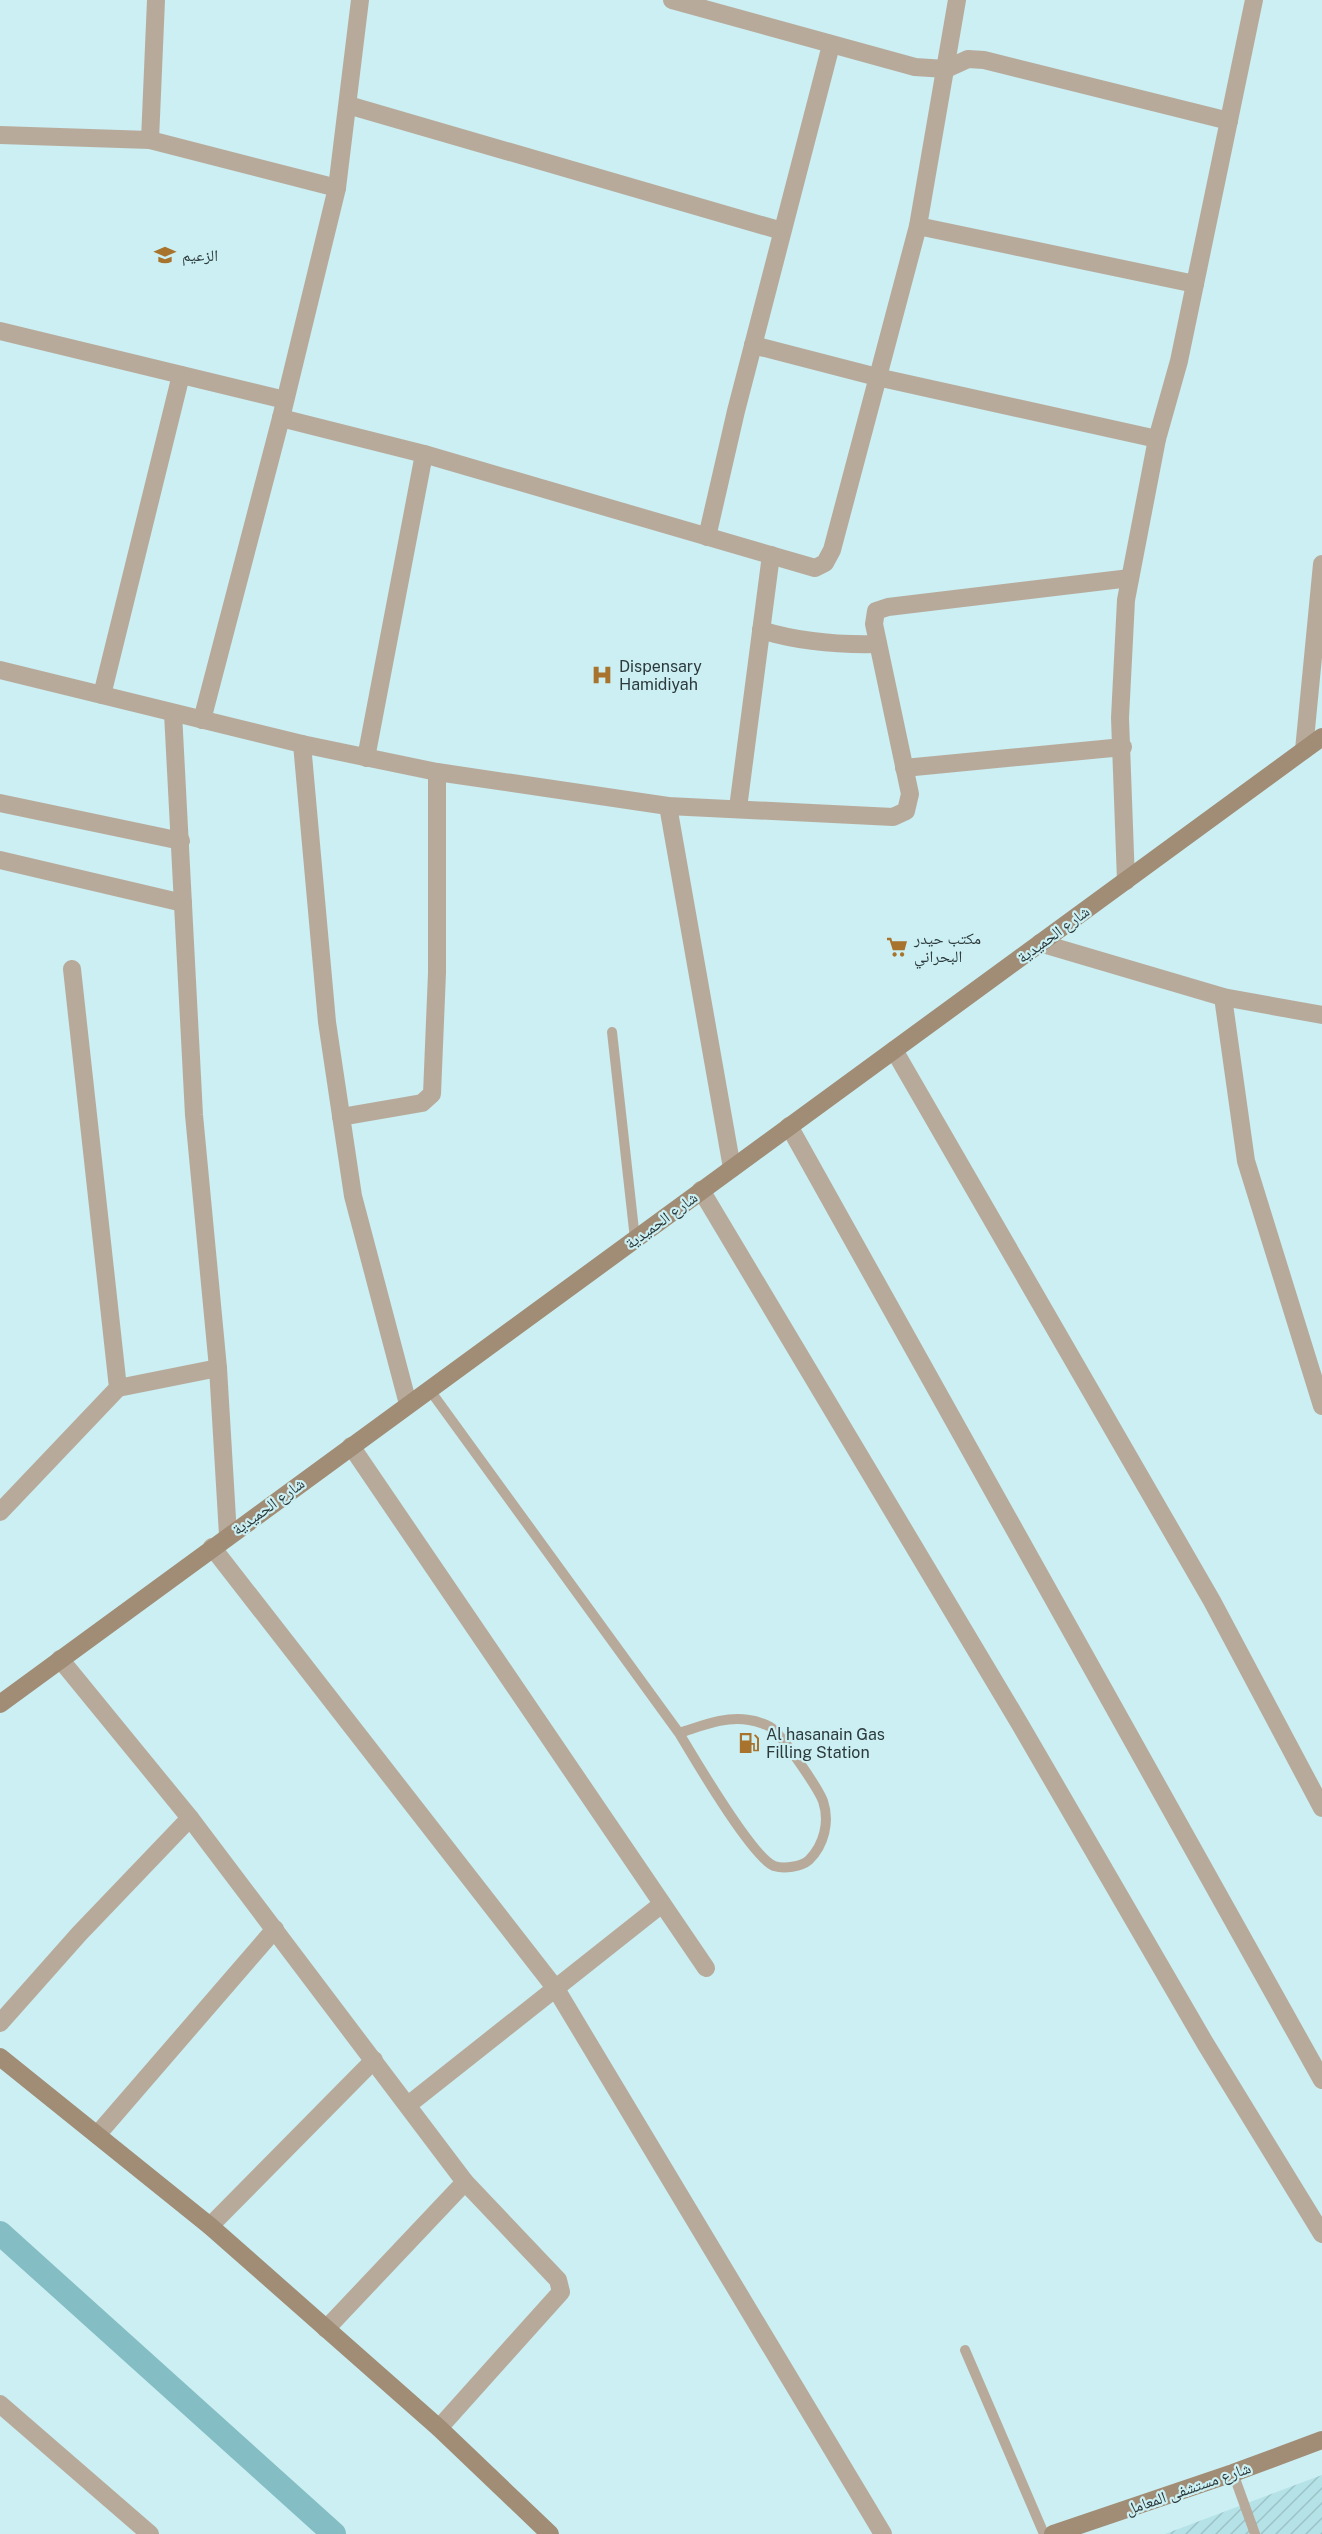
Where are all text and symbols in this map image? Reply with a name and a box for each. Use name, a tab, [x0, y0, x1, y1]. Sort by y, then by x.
school or university icon: الزعيم	[153, 243, 177, 267]
place label: الزعيم	[182, 246, 218, 266]
place label: Dispensary Hamidiyah	[619, 657, 702, 694]
hospital icon: Dispensary Hamidiyah	[590, 663, 614, 687]
street label: شارع الحميدية	[1013, 902, 1094, 968]
place label: مكتب حيدر البحراني	[913, 929, 981, 969]
supermarket icon: مكتب حيدر البحراني	[885, 935, 909, 959]
street label: شارع الحميدية	[621, 1188, 702, 1254]
street label: شارع الحميدية	[228, 1474, 309, 1540]
place label: Al hasanain Gas Filling Station	[766, 1725, 885, 1762]
fuel station icon: Al hasanain Gas Filling Station	[737, 1731, 761, 1755]
street label: شارع مستشفى المعامل	[1123, 2458, 1253, 2520]

